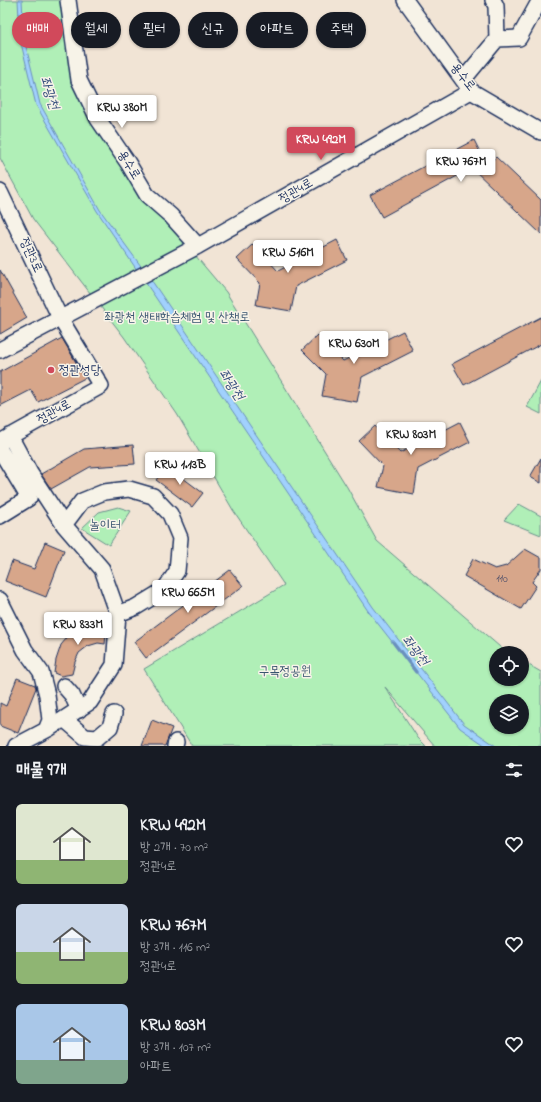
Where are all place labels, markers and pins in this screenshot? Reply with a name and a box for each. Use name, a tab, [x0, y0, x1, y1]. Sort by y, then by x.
pin: KRW 380M	[81, 95, 163, 129]
pin: KRW 492M	[280, 127, 362, 161]
pin: KRW 767M	[420, 149, 502, 183]
pin: KRW 516M	[247, 240, 329, 274]
pin: KRW 630M	[313, 331, 395, 365]
place label: 정관성당	[59, 361, 101, 380]
marker: 정관성당	[46, 365, 56, 375]
pin: KRW 803M	[370, 422, 452, 456]
pin: KRW 1.13B	[134, 452, 226, 486]
pin: KRW 665M	[147, 580, 229, 614]
pin: KRW 833M	[37, 612, 119, 646]

